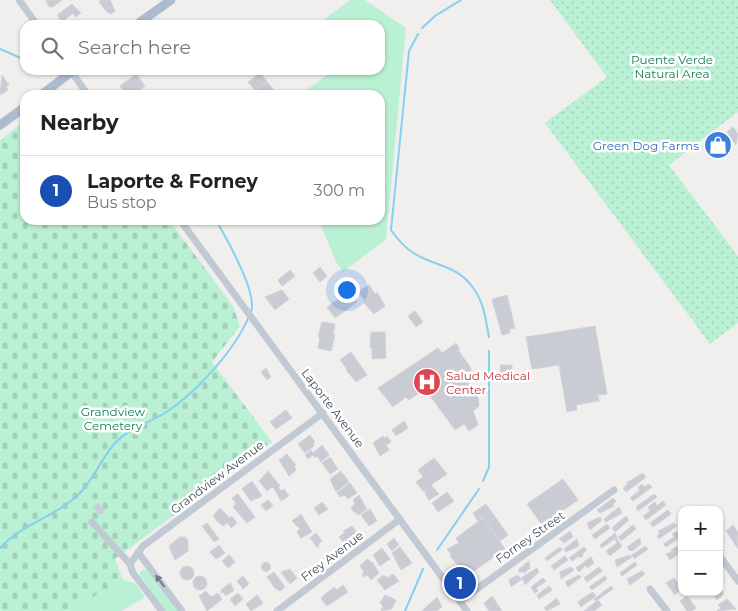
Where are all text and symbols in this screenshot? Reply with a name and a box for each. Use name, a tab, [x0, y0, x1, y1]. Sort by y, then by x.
search box	[20, 20, 385, 75]
icon: search	[38, 34, 66, 62]
text: Search here	[78, 36, 191, 59]
park label: Puente Verde Natural Area	[631, 52, 713, 81]
text: Nearby	[40, 110, 119, 135]
shop icon: Green Dog Farms	[703, 130, 733, 160]
place label: Green Dog Farms	[593, 138, 699, 153]
text: Laporte & Forney	[87, 170, 258, 193]
text: 1	[53, 181, 59, 200]
text: 300 m	[314, 181, 365, 200]
text: Bus stop	[87, 193, 157, 212]
your location	[334, 277, 360, 303]
street label: Laporte Avenue	[298, 366, 368, 450]
hospital icon: Salud Medical Center	[412, 367, 442, 397]
place label: Salud Medical Center	[446, 368, 530, 397]
park label: Grandview Cemetery	[81, 404, 146, 433]
street label: Grandview Avenue	[167, 437, 267, 517]
map controls	[678, 506, 723, 596]
button: +	[678, 506, 723, 551]
street label: Forney Street	[493, 508, 568, 566]
street label: Frey Avenue	[298, 528, 366, 584]
button: −	[678, 551, 723, 596]
pin: 1	[444, 564, 476, 602]
one-way arrow	[155, 575, 166, 588]

